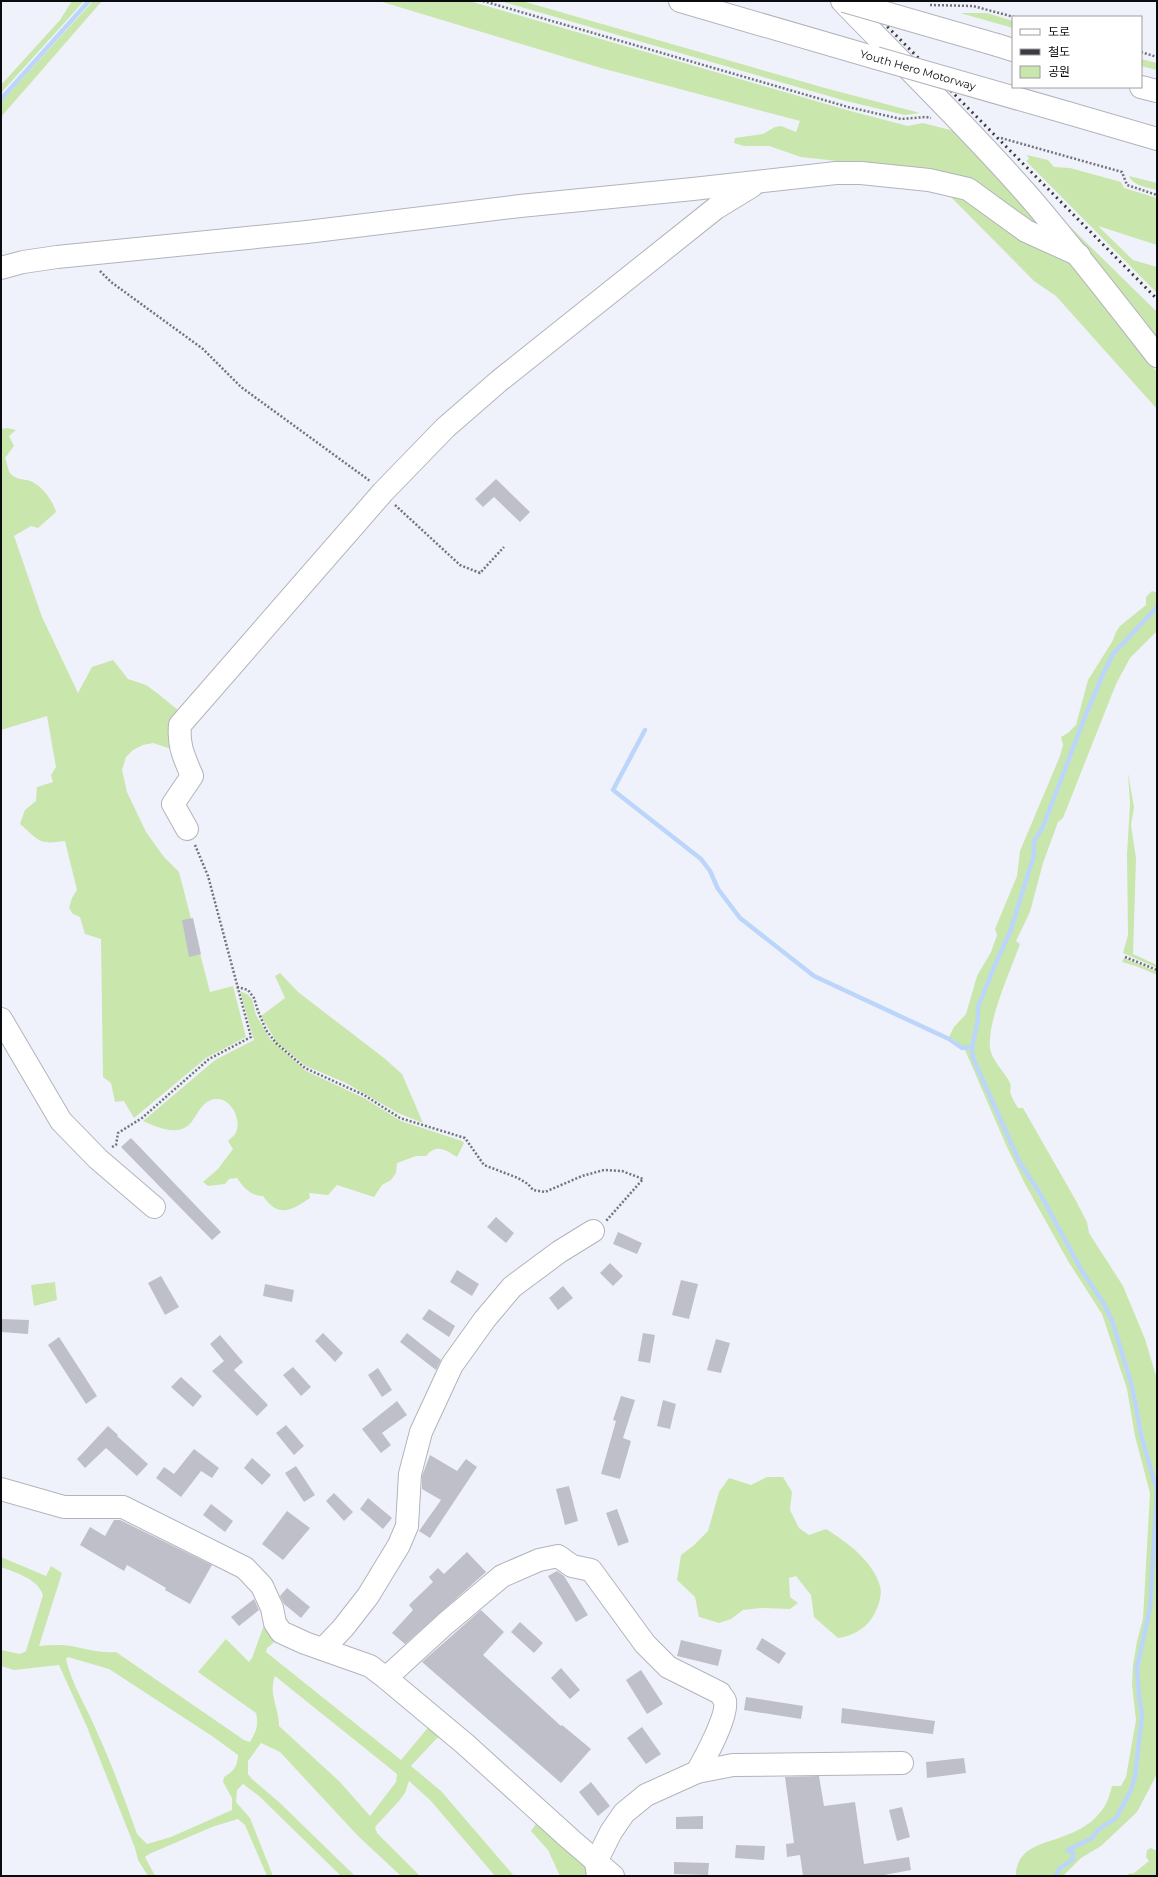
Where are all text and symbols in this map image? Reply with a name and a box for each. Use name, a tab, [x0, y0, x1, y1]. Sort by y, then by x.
legend	[1012, 16, 1142, 88]
text: 도로	[1048, 24, 1070, 39]
text: 철도	[1048, 44, 1070, 59]
street label: Youth Hero Motorway	[858, 47, 978, 93]
text: 공원	[1048, 64, 1070, 79]

